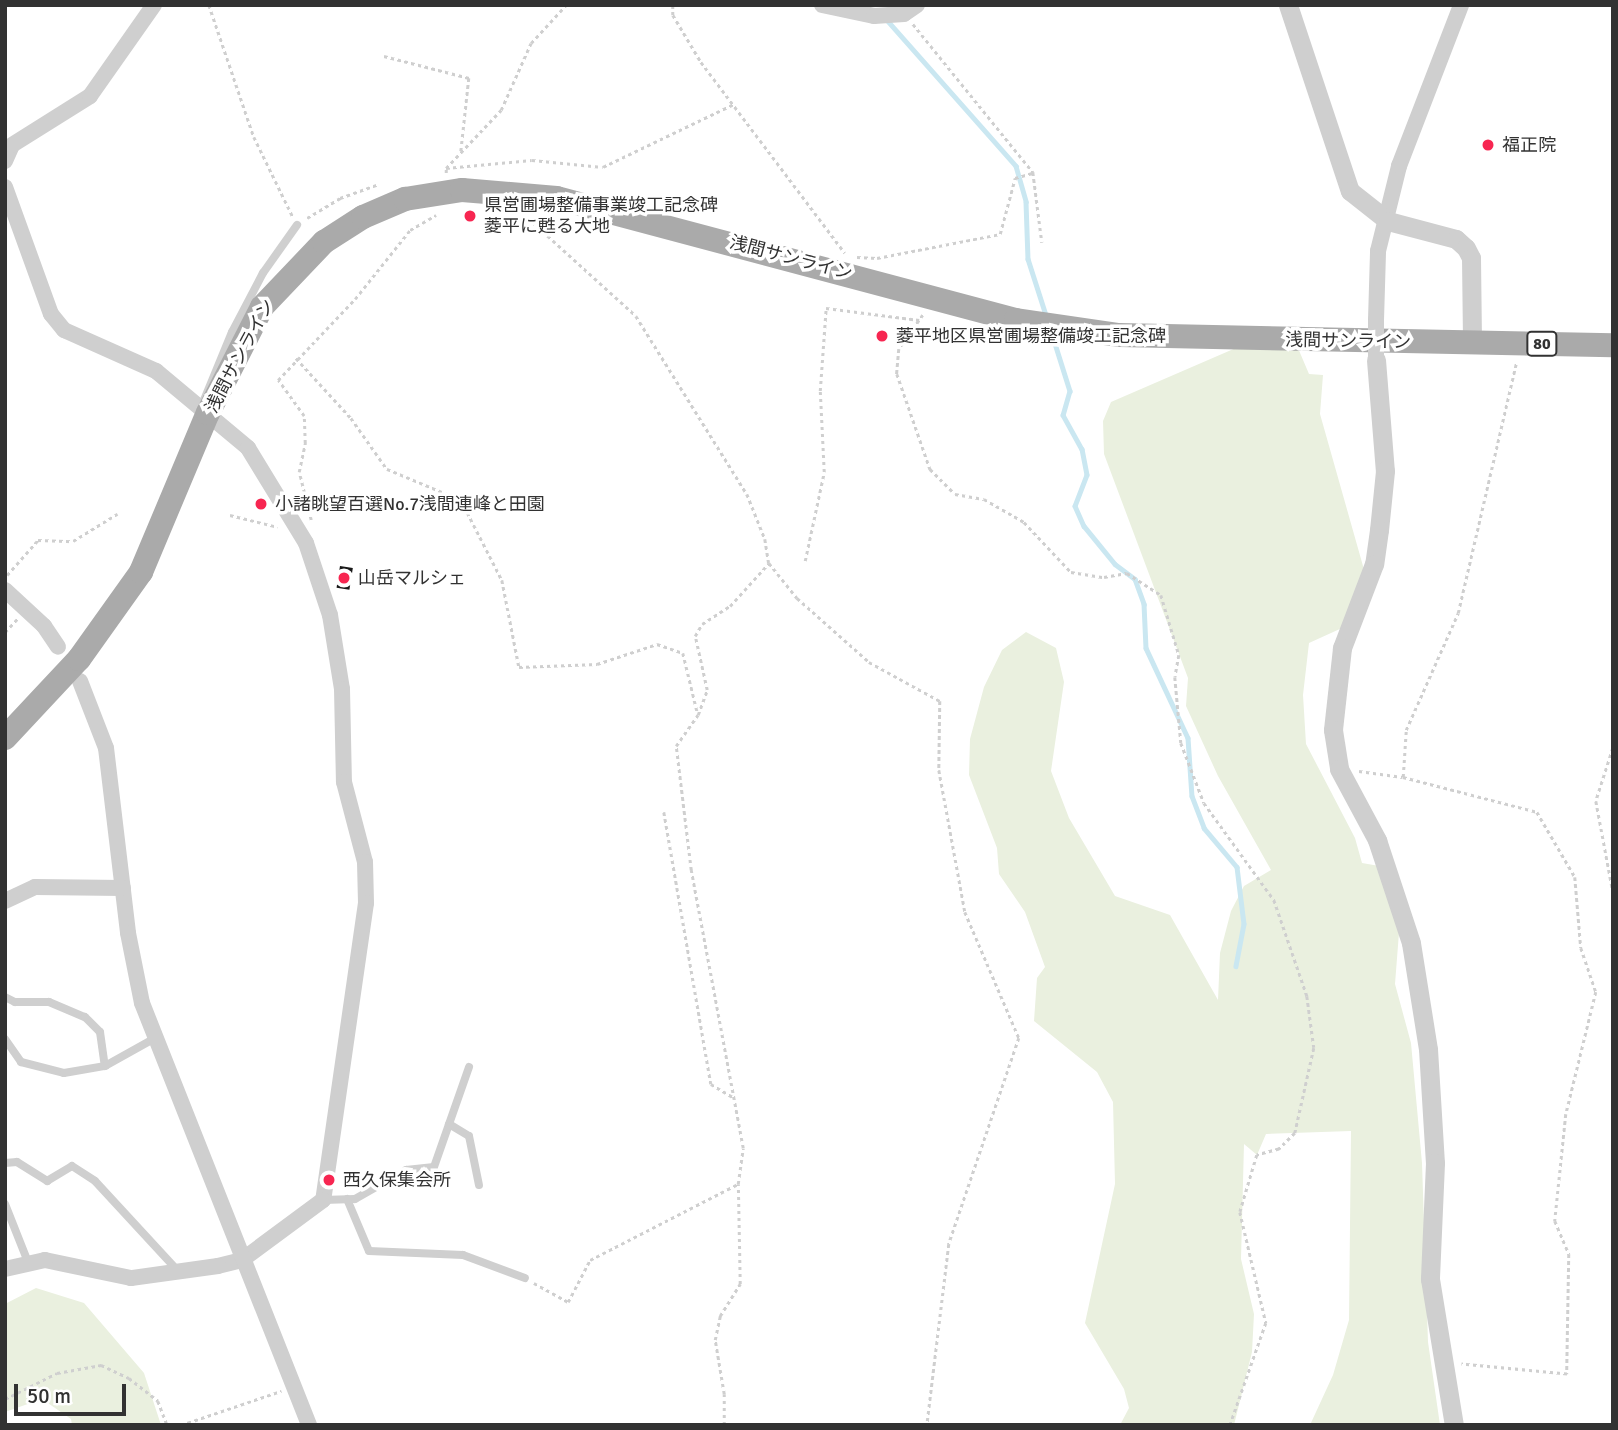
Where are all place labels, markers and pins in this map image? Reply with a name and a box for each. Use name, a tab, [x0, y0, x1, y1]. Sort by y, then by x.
place label: 福正院	[1502, 134, 1556, 156]
marker: 福正院	[1480, 137, 1496, 153]
place label: 県営圃場整備事業竣工記念碑 菱平に甦る大地	[484, 195, 718, 238]
marker: 県営圃場整備事業竣工記念碑 菱平に甦る大地	[462, 208, 478, 224]
place label: 菱平地区県営圃場整備竣工記念碑	[896, 325, 1166, 347]
marker: 菱平地区県営圃場整備竣工記念碑	[874, 328, 890, 344]
place label: 小諸眺望百選No.7浅間連峰と田園	[275, 493, 545, 515]
marker: 小諸眺望百選No.7浅間連峰と田園	[253, 496, 269, 512]
place label: 山岳マルシェ	[358, 567, 466, 589]
marker: 山岳マルシェ	[336, 570, 352, 586]
place label: 西久保集会所	[343, 1169, 451, 1191]
marker: 西久保集会所	[321, 1172, 337, 1188]

